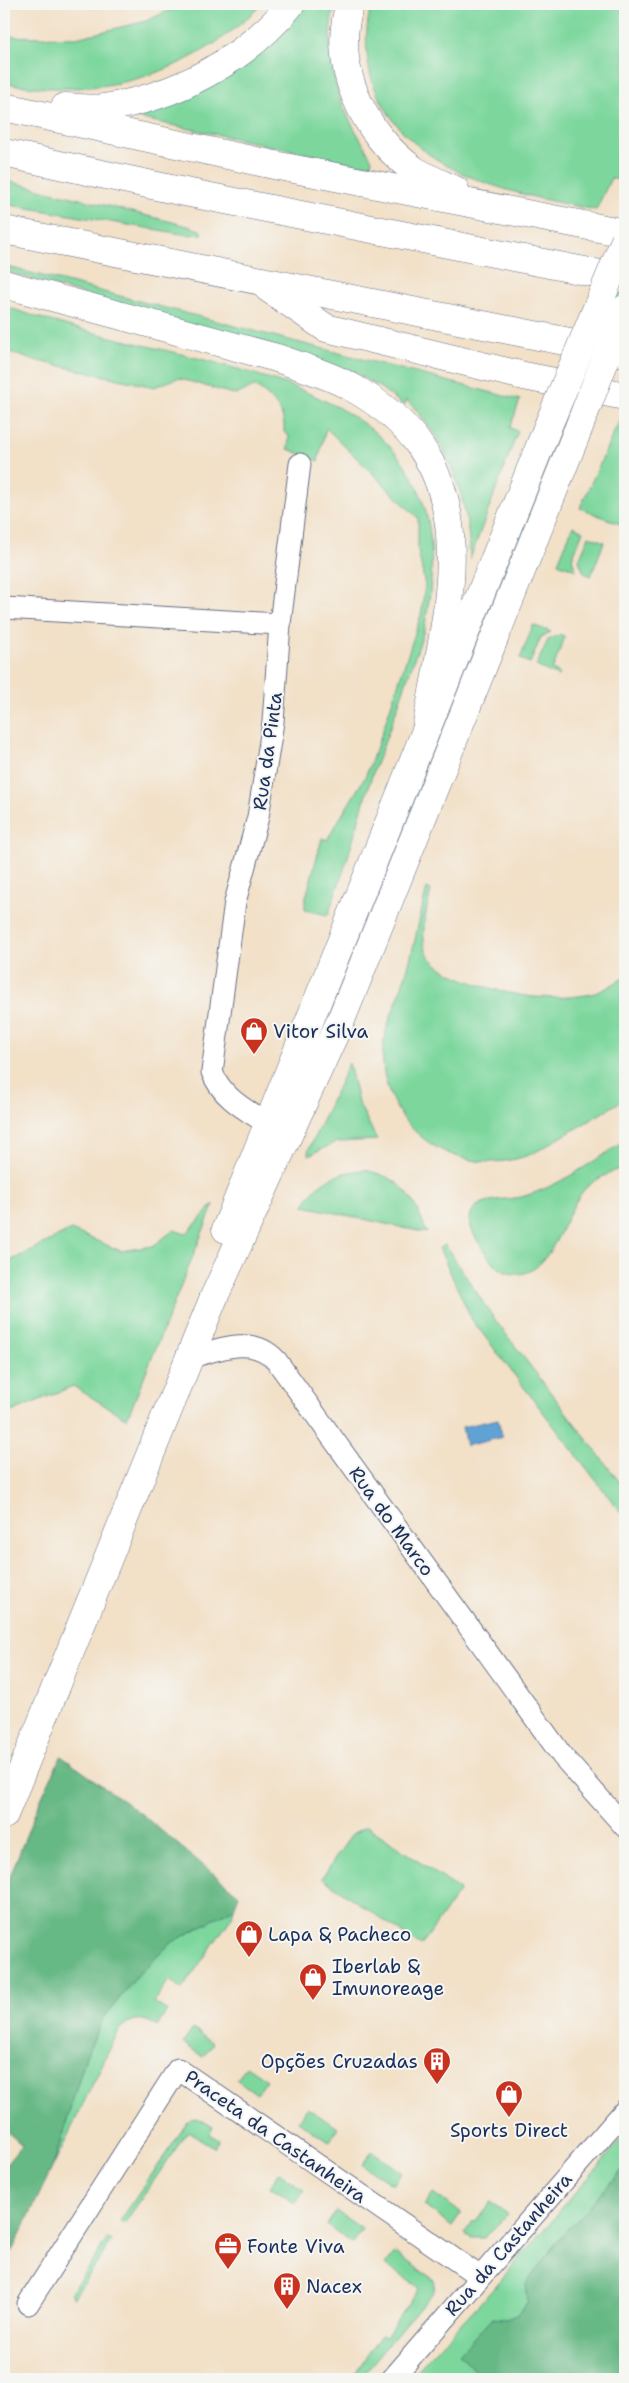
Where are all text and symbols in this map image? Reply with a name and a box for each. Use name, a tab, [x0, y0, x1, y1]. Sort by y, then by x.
street label: Rua da Pinta	[247, 690, 288, 812]
shop icon: Vitor Silva	[239, 1016, 269, 1055]
place label: Vitor Silva	[273, 1019, 368, 1044]
street label: Rua do Marco	[343, 1461, 440, 1581]
shop icon: Lapa & Pacheco	[234, 1919, 264, 1958]
place label: Lapa & Pacheco	[268, 1922, 411, 1947]
place label: Iberlab & Imunoreage	[332, 1954, 444, 2001]
shop icon: Iberlab & Imunoreage	[298, 1962, 328, 2001]
building icon: Opções Cruzadas	[422, 2046, 452, 2085]
place label: Opções Cruzadas	[261, 2049, 418, 2074]
street label: Praceta da Castanheira	[180, 2064, 372, 2209]
shop icon: Sports Direct	[494, 2079, 524, 2118]
place label: Sports Direct	[450, 2118, 568, 2143]
street label: Rua da Castanheira	[439, 2167, 578, 2321]
office icon: Fonte Viva	[213, 2231, 243, 2270]
place label: Fonte Viva	[247, 2234, 345, 2259]
building icon: Nacex	[272, 2271, 302, 2310]
place label: Nacex	[306, 2274, 362, 2299]

